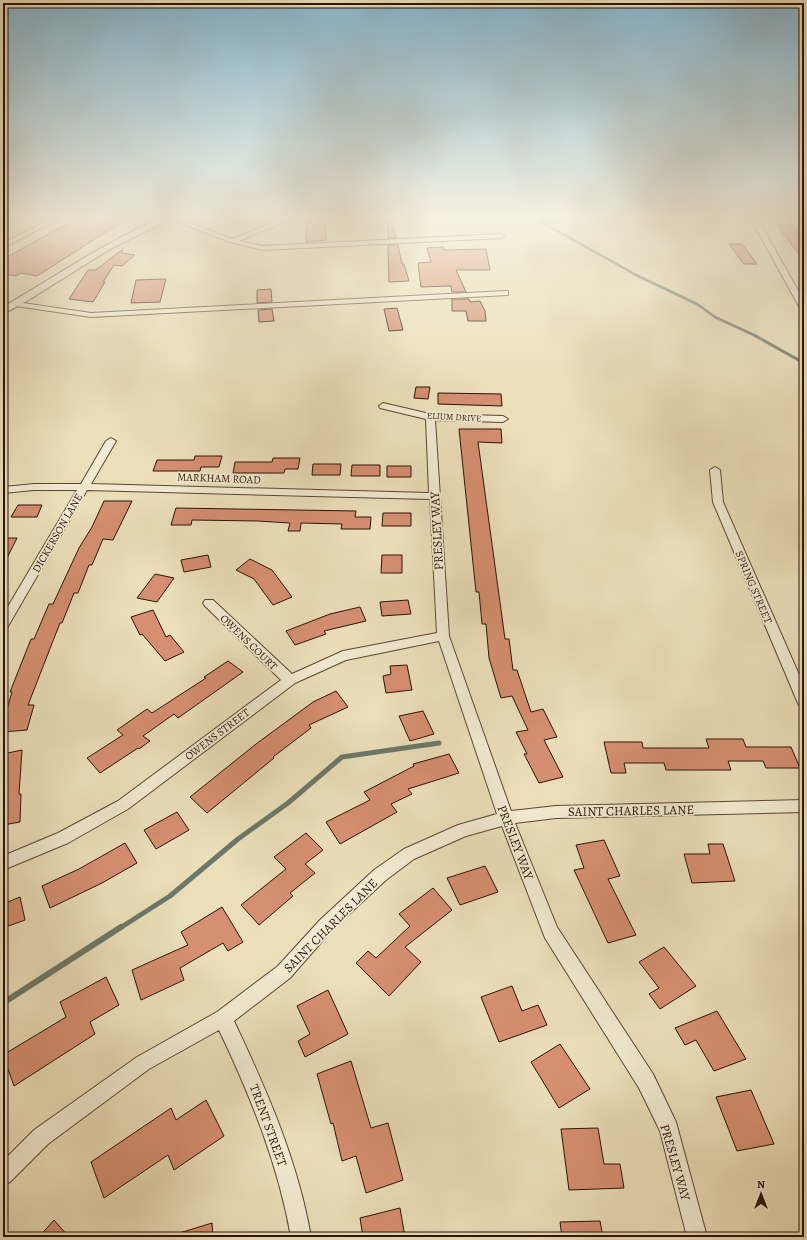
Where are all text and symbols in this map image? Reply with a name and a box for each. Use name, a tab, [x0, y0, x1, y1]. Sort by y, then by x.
street label: ELIUM DRIVE	[427, 410, 481, 424]
street label: MARKHAM ROAD	[177, 470, 261, 487]
street label: PRESLEY WAY	[426, 490, 447, 571]
street label: DICKERSON LANE	[29, 491, 86, 576]
street label: SPRING STREET	[731, 549, 776, 626]
street label: OWENS COURT	[217, 611, 281, 674]
street label: OWENS STREET	[182, 705, 253, 764]
street label: SAINT CHARLES LANE	[568, 801, 694, 820]
street label: PRESLEY WAY	[494, 802, 538, 883]
street label: SAINT CHARLES LANE	[280, 875, 381, 976]
street label: TRENT STREET	[246, 1082, 291, 1168]
street label: PRESLEY WAY	[657, 1122, 695, 1203]
north arrow	[741, 1174, 781, 1214]
text: N	[757, 1177, 765, 1192]

